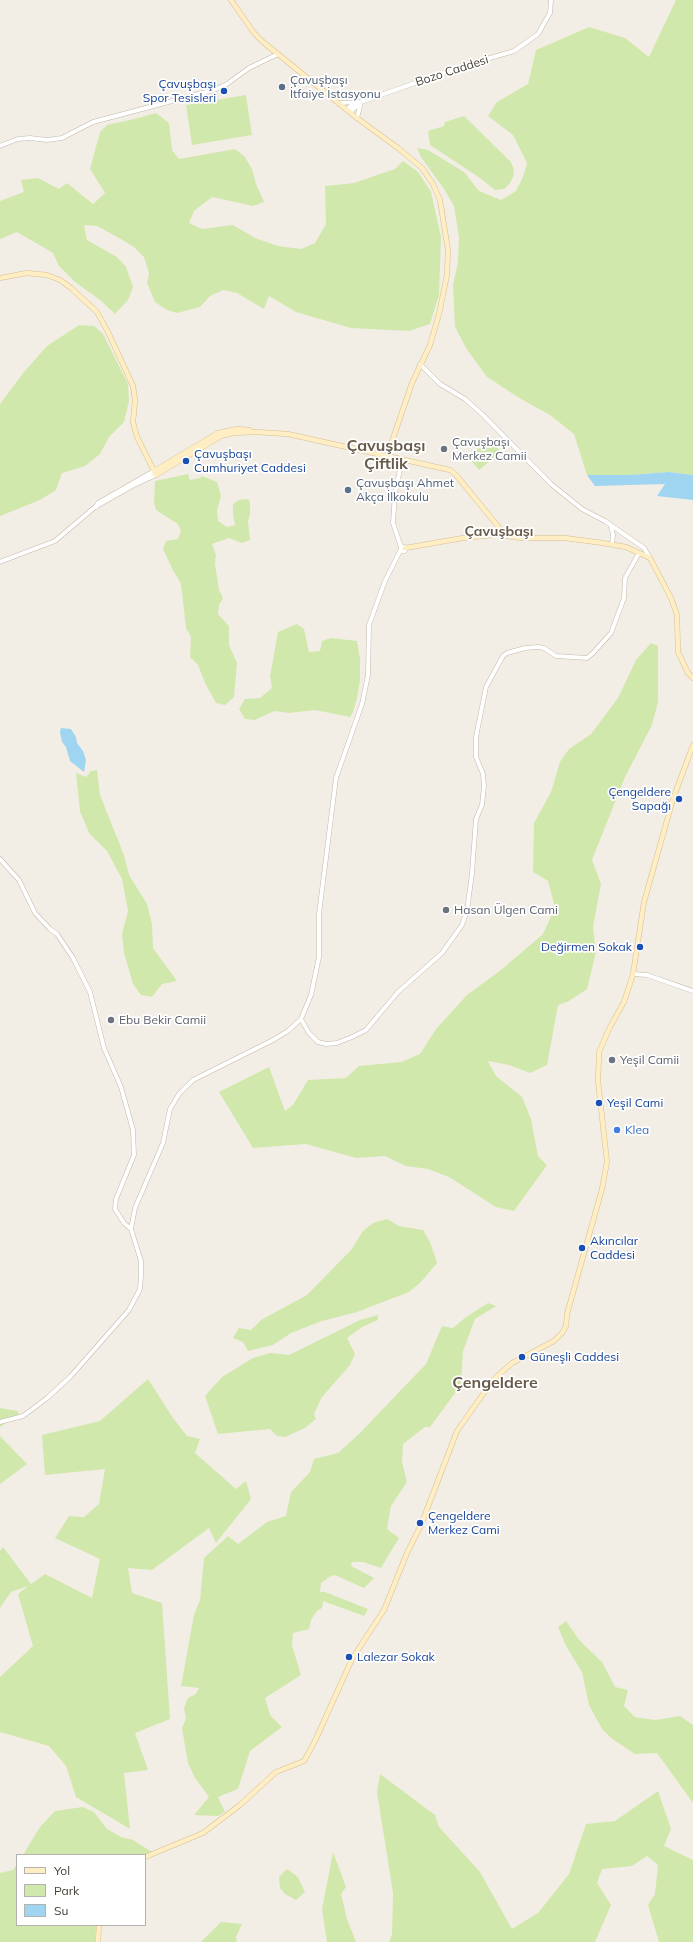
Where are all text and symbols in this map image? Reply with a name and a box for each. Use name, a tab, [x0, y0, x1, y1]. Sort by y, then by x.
street label: Bozo Caddesi	[414, 52, 490, 90]
place label: Çavuşbaşı İtfaiye İstasyonu	[290, 73, 381, 101]
place label: Çavuşbaşı Spor Tesisleri	[143, 77, 216, 105]
marker: Çavuşbaşı İtfaiye İstasyonu	[277, 82, 287, 92]
marker: Çavuşbaşı Spor Tesisleri	[219, 86, 229, 96]
place label: Çavuşbaşı Merkez Camii	[452, 435, 527, 463]
district label: Çavuşbaşı Çiftlik	[347, 436, 425, 474]
marker: Çavuşbaşı Merkez Camii	[439, 444, 449, 454]
place label: Çavuşbaşı Cumhuriyet Caddesi	[194, 447, 306, 475]
marker: Çavuşbaşı Cumhuriyet Caddesi	[181, 456, 191, 466]
place label: Çavuşbaşı Ahmet Akça İlkokulu	[356, 476, 454, 504]
marker: Çavuşbaşı Ahmet Akça İlkokulu	[343, 485, 353, 495]
district label: Çavuşbaşı	[465, 524, 533, 540]
place label: Çengeldere Sapağı	[608, 785, 671, 813]
marker: Çengeldere Sapağı	[674, 794, 684, 804]
place label: Hasan Ülgen Cami	[454, 903, 558, 917]
marker: Hasan Ülgen Cami	[441, 905, 451, 915]
place label: Değirmen Sokak	[541, 940, 632, 954]
marker: Değirmen Sokak	[635, 942, 645, 952]
place label: Ebu Bekir Camii	[119, 1013, 206, 1027]
marker: Ebu Bekir Camii	[106, 1015, 116, 1025]
place label: Yeşil Camii	[620, 1053, 679, 1067]
marker: Yeşil Camii	[607, 1055, 617, 1065]
place label: Yeşil Cami	[607, 1096, 663, 1110]
marker: Yeşil Cami	[594, 1098, 604, 1108]
place label: Klea	[625, 1123, 649, 1137]
marker: Klea	[612, 1125, 622, 1135]
place label: Akıncılar Caddesi	[590, 1234, 638, 1262]
marker: Akıncılar Caddesi	[577, 1243, 587, 1253]
place label: Güneşli Caddesi	[530, 1350, 619, 1364]
marker: Güneşli Caddesi	[517, 1352, 527, 1362]
district label: Çengeldere	[452, 1373, 538, 1393]
place label: Çengeldere Merkez Cami	[428, 1509, 500, 1537]
marker: Çengeldere Merkez Cami	[415, 1518, 425, 1528]
place label: Lalezar Sokak	[357, 1650, 435, 1664]
marker: Lalezar Sokak	[344, 1652, 354, 1662]
legend	[16, 1854, 146, 1926]
text: Yol	[54, 1863, 70, 1878]
text: Park	[54, 1883, 79, 1898]
text: Su	[54, 1903, 68, 1918]

